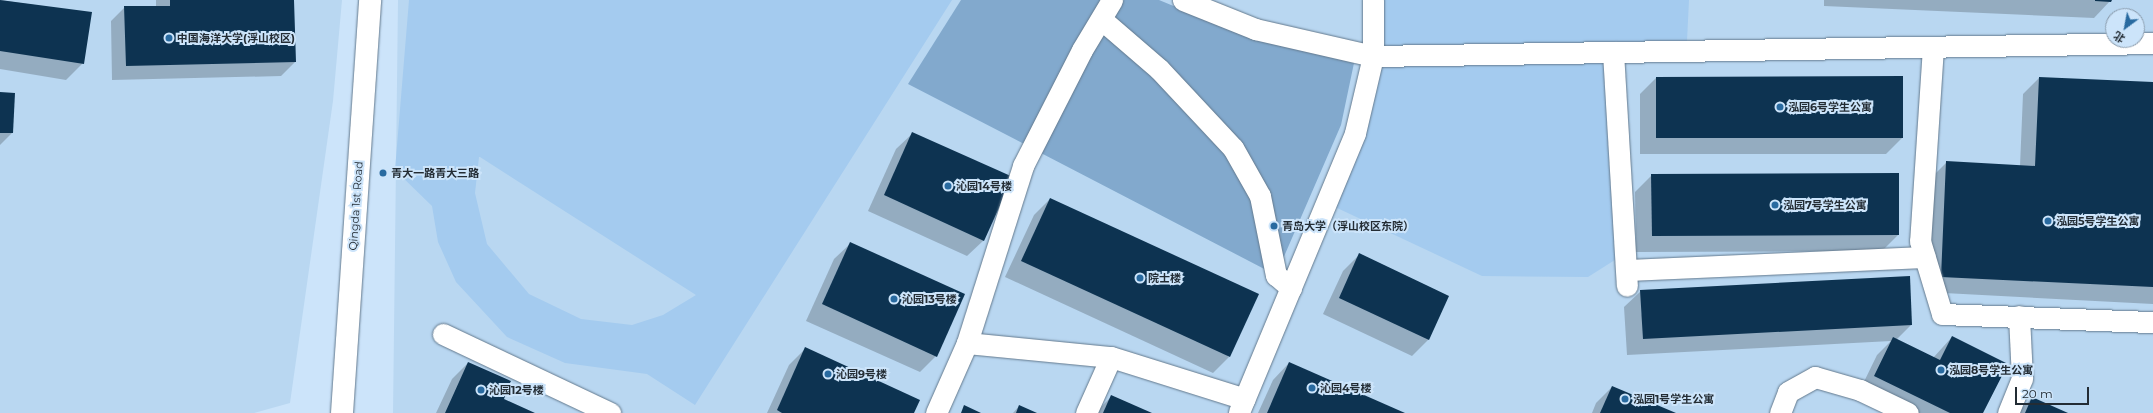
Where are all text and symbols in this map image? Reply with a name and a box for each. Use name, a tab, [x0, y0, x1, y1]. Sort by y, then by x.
north arrow	[2105, 8, 2145, 48]
text: 北	[2111, 28, 2128, 46]
place label: 中国海洋大学(浮山校区)	[177, 31, 295, 45]
marker: 中国海洋大学(浮山校区)	[164, 33, 174, 43]
place label: 泓园6号学生公寓	[1788, 100, 1872, 114]
marker: 泓园6号学生公寓	[1775, 102, 1785, 112]
street label: Qingda 1st Road	[346, 161, 366, 251]
place label: 青大一路青大三路	[391, 166, 479, 180]
marker: 青大一路青大三路	[378, 168, 388, 178]
place label: 沁园14号楼	[956, 179, 1012, 193]
marker: 沁园14号楼	[943, 181, 953, 191]
place label: 泓园7号学生公寓	[1783, 198, 1867, 212]
marker: 泓园7号学生公寓	[1770, 200, 1780, 210]
place label: 泓园5号学生公寓	[2056, 214, 2140, 228]
marker: 泓园5号学生公寓	[2043, 216, 2053, 226]
place label: 青岛大学（浮山校区东院）	[1282, 219, 1414, 233]
marker: 青岛大学（浮山校区东院）	[1269, 221, 1279, 231]
place label: 院士楼	[1148, 271, 1181, 285]
marker: 院士楼	[1135, 273, 1145, 283]
place label: 沁园13号楼	[902, 292, 957, 306]
marker: 沁园13号楼	[889, 294, 899, 304]
place label: 泓园8号学生公寓	[1949, 363, 2033, 377]
marker: 泓园8号学生公寓	[1936, 365, 1946, 375]
place label: 沁园9号楼	[836, 367, 887, 381]
marker: 沁园9号楼	[823, 369, 833, 379]
scale bar	[2017, 379, 2091, 405]
place label: 沁园4号楼	[1320, 381, 1372, 395]
place label: 沁园12号楼	[489, 383, 544, 397]
marker: 沁园4号楼	[1307, 383, 1317, 393]
marker: 沁园12号楼	[476, 385, 486, 395]
text: 20 m	[2022, 386, 2053, 401]
place label: 泓园1号学生公寓	[1633, 392, 1714, 406]
marker: 泓园1号学生公寓	[1620, 394, 1630, 404]

